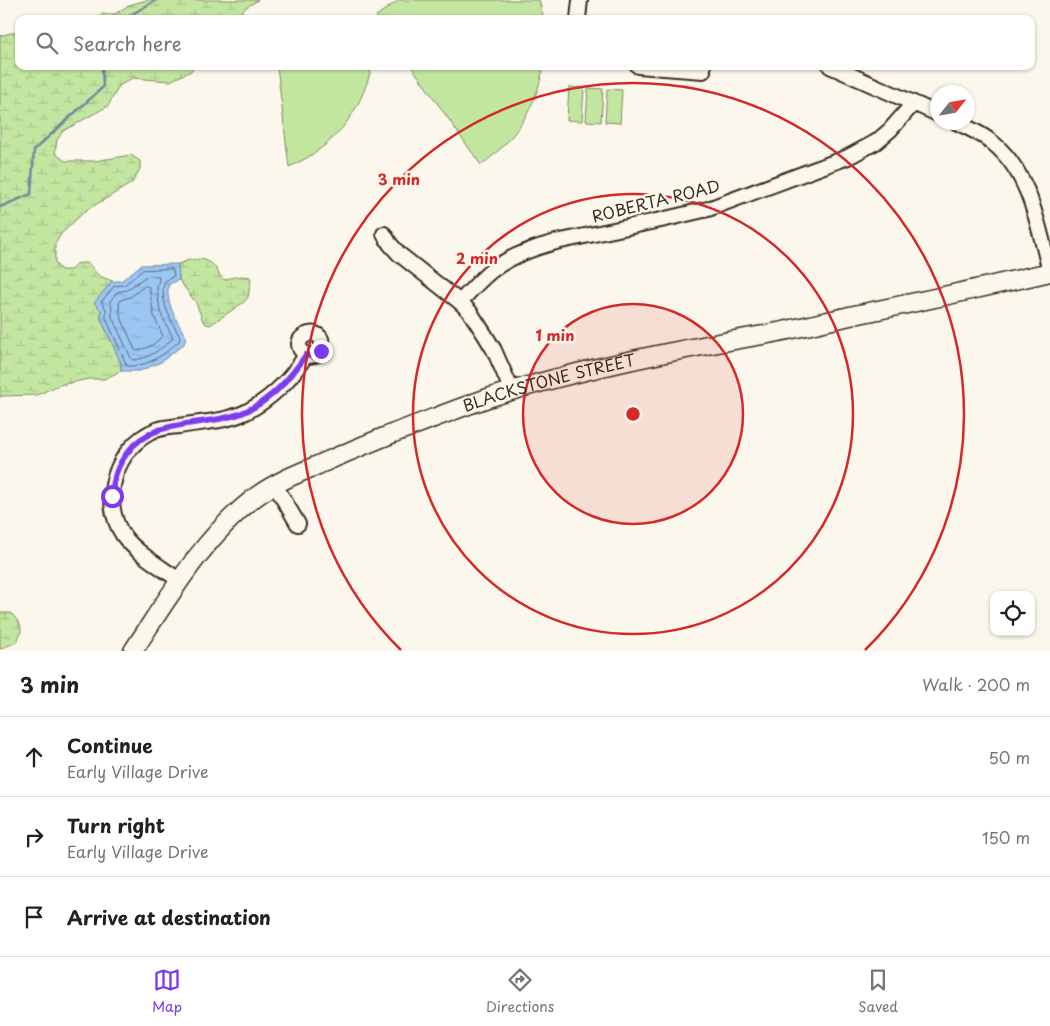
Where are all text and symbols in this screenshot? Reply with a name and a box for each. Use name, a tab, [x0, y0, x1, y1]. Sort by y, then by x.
search box	[15, 15, 1035, 70]
icon: search	[33, 29, 61, 57]
text: Search here	[73, 29, 182, 57]
north arrow	[930, 85, 975, 130]
text: 3 min	[378, 167, 420, 190]
street label: ROBERTA ROAD	[589, 173, 722, 228]
text: 2 min	[456, 246, 498, 269]
text: 1 min	[536, 323, 574, 346]
route end	[310, 340, 333, 363]
street label: BLACKSTONE STREET	[459, 347, 637, 417]
centre of rings	[624, 405, 642, 423]
route start	[101, 485, 124, 508]
map controls	[990, 591, 1035, 636]
button: locate	[990, 591, 1035, 636]
text: 3 min	[20, 668, 79, 700]
text: Walk · 200 m	[922, 672, 1030, 696]
text: Continue	[67, 731, 153, 759]
icon: ahead	[20, 743, 48, 771]
text: 50 m	[989, 745, 1030, 769]
text: Early Village Drive	[67, 759, 209, 783]
text: Turn right	[67, 811, 165, 839]
icon: right	[20, 823, 48, 851]
text: 150 m	[982, 825, 1030, 849]
text: Early Village Drive	[67, 839, 209, 863]
icon: arrive	[20, 903, 48, 931]
text: Arrive at destination	[67, 903, 271, 931]
tab: Map	[152, 966, 182, 1017]
tab: Directions	[486, 966, 554, 1017]
tab: Saved	[858, 966, 898, 1017]

